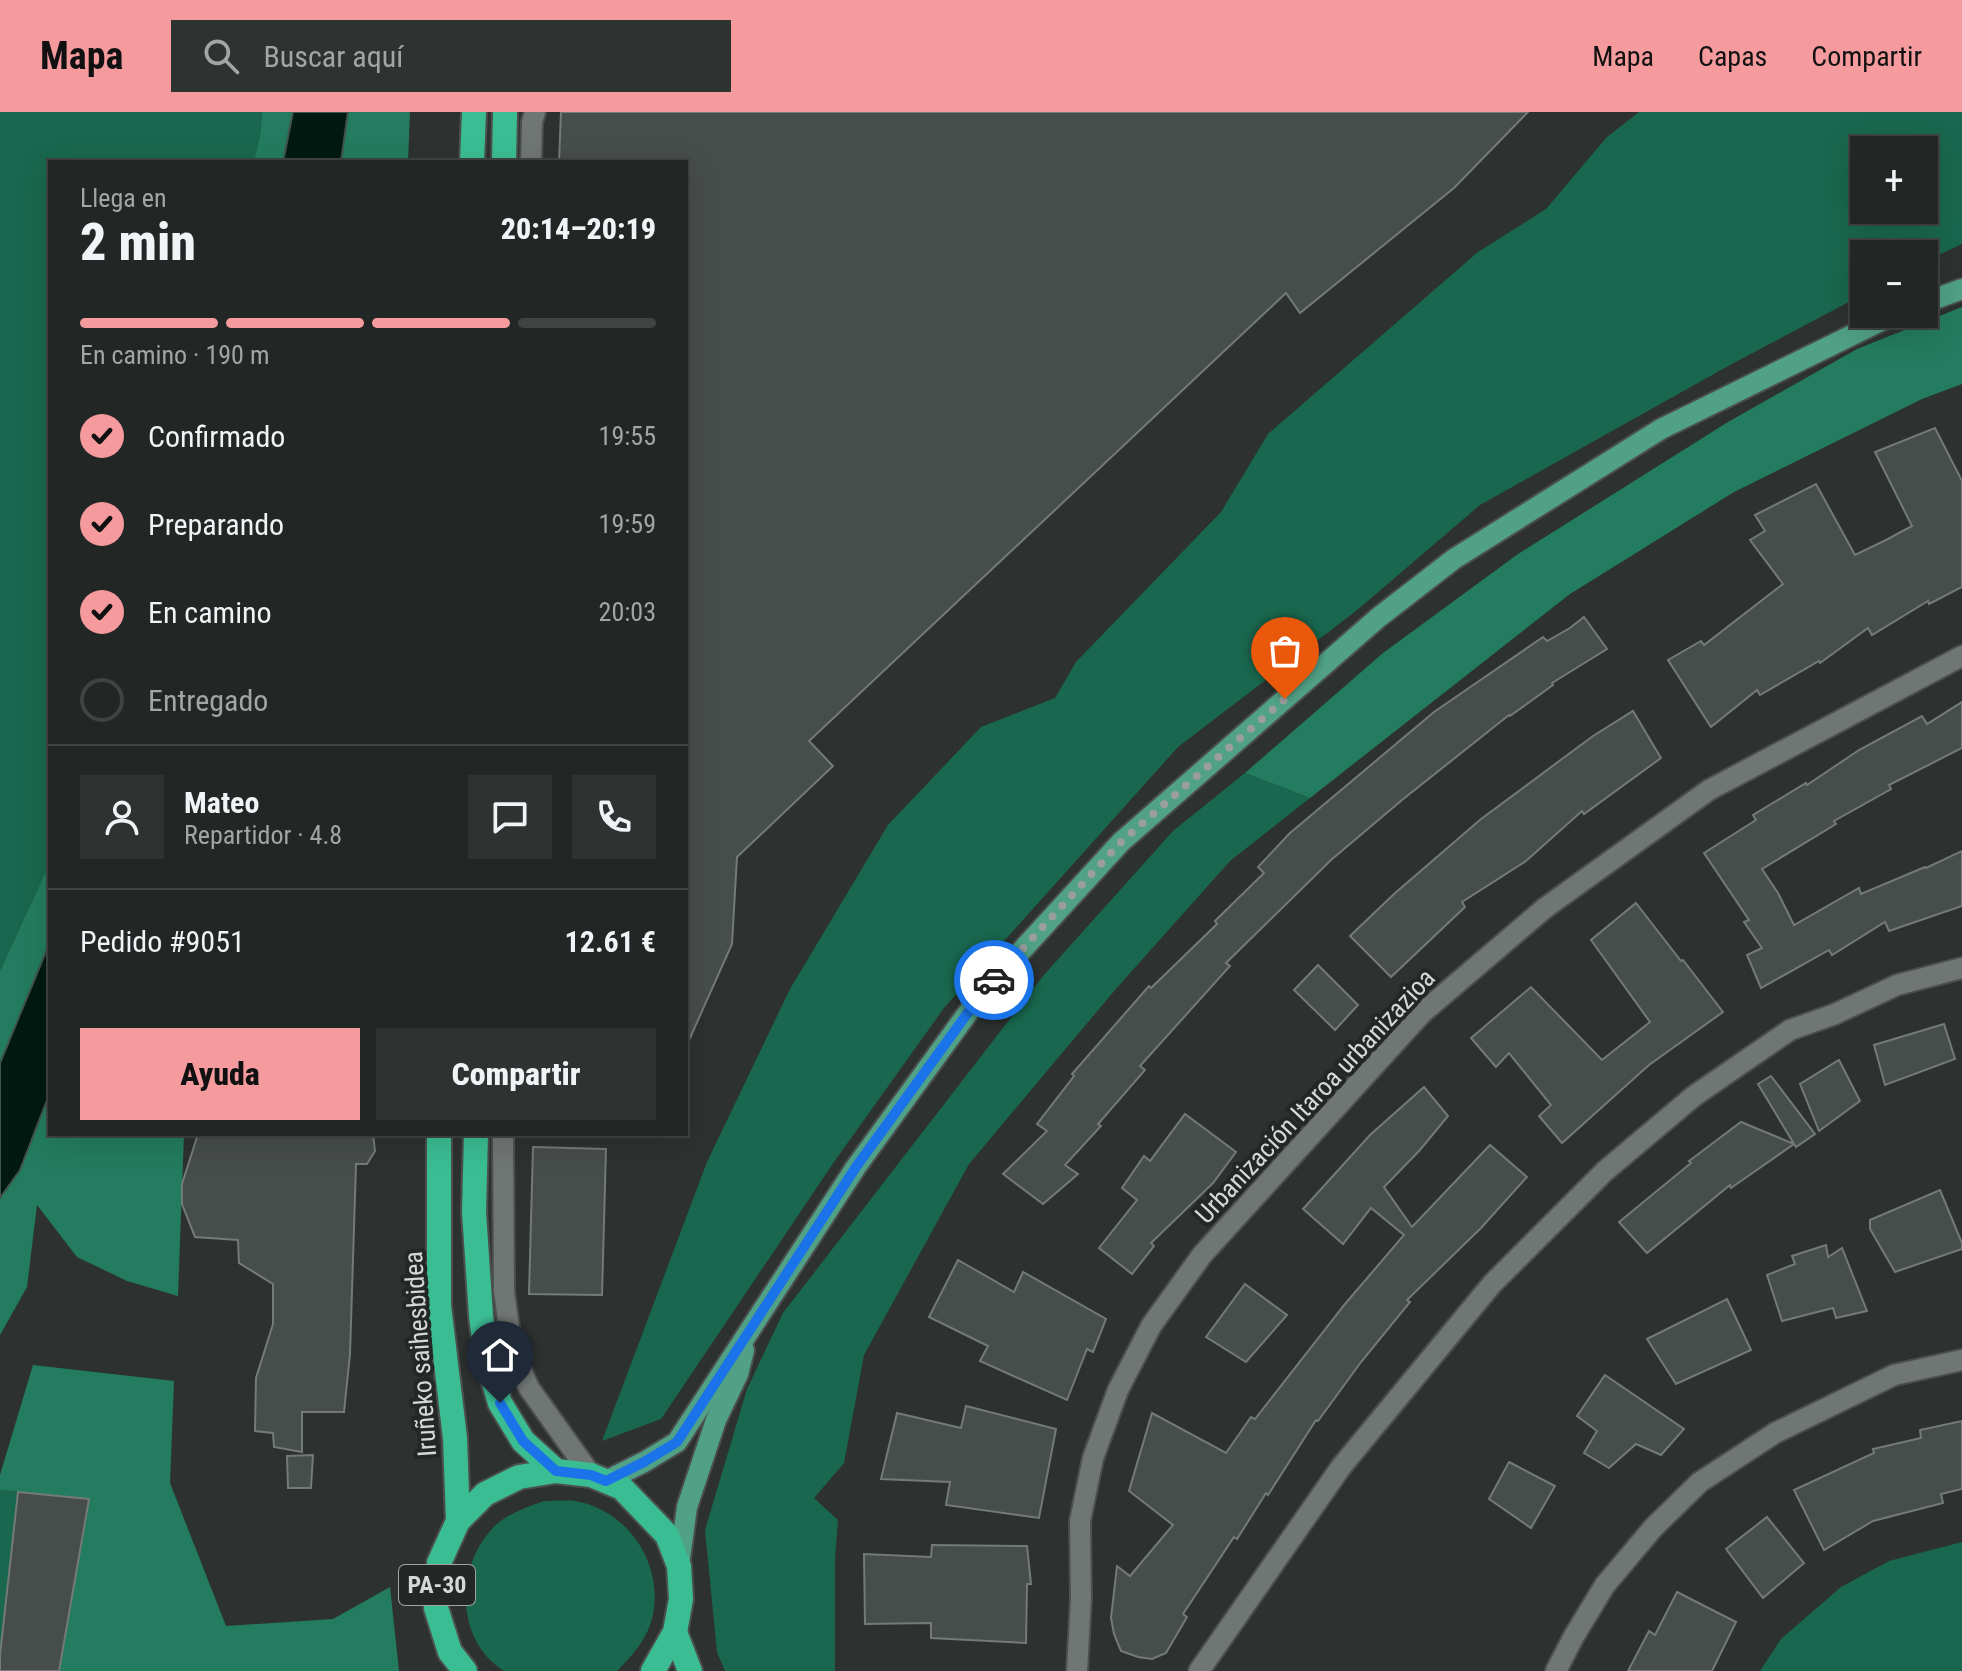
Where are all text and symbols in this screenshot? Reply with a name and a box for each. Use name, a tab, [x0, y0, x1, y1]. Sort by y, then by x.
search box	[171, 20, 731, 92]
text: Mapa	[40, 34, 123, 78]
icon: search	[199, 34, 243, 78]
text: Buscar aquí	[263, 39, 403, 74]
text: Mapa	[1592, 40, 1654, 73]
text: Capas	[1698, 40, 1767, 73]
text: Compartir	[1811, 40, 1922, 73]
map controls	[1850, 136, 1938, 328]
button: +	[1850, 136, 1938, 224]
text: Llega en	[80, 183, 167, 213]
text: 20:14–20:19	[501, 211, 656, 246]
text: 2 min	[80, 212, 196, 273]
button: −	[1850, 240, 1938, 328]
text: En camino · 190 m	[80, 340, 269, 370]
icon: check	[80, 414, 124, 458]
text: Confirmado	[148, 419, 285, 454]
text: 19:55	[599, 421, 656, 451]
icon: check	[80, 502, 124, 546]
text: Preparando	[148, 507, 284, 542]
text: 19:59	[599, 509, 656, 539]
icon: check	[80, 590, 124, 634]
text: En camino	[148, 595, 272, 630]
text: 20:03	[599, 597, 656, 627]
pin	[1251, 617, 1319, 699]
icon: bag	[1263, 629, 1307, 673]
text: Entregado	[148, 683, 268, 718]
button: person	[80, 775, 164, 859]
button: chat	[468, 775, 552, 859]
button: phone	[572, 775, 656, 859]
text: Mateo	[184, 785, 259, 820]
text: Repartidor · 4.8	[184, 820, 342, 850]
text: Pedido #9051	[80, 924, 245, 959]
text: 12.61 €	[565, 924, 656, 959]
courier	[954, 940, 1034, 1020]
icon: car	[972, 958, 1016, 1002]
street label: Urbanización Itaroa urbanizazioa	[1189, 963, 1441, 1229]
button: Ayuda	[80, 1028, 360, 1120]
button: Compartir	[376, 1028, 656, 1120]
street label: Iruñeko saihesbidea	[398, 1250, 442, 1458]
pin	[466, 1321, 534, 1403]
icon: home	[478, 1333, 522, 1377]
road number: PA-30	[399, 1565, 475, 1605]

